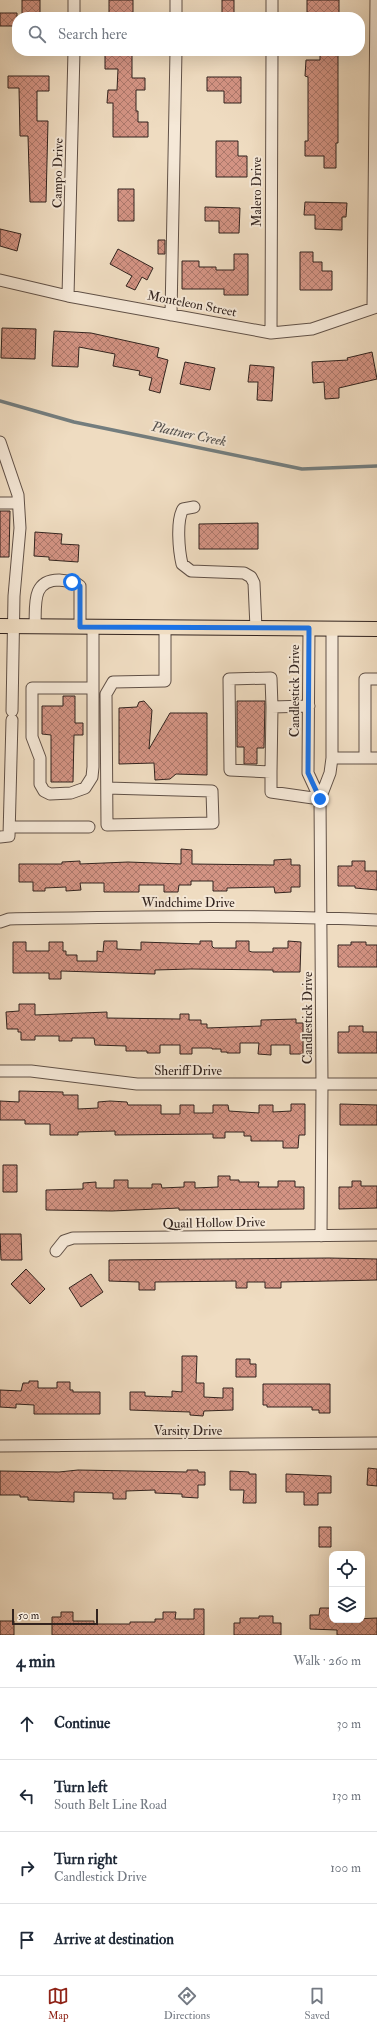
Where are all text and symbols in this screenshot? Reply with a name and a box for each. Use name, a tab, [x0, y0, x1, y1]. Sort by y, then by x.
search box	[12, 12, 365, 56]
icon: search	[26, 23, 48, 45]
text: Search here	[58, 25, 127, 44]
street label: Campo Drive	[49, 137, 68, 208]
street label: Malero Drive	[249, 156, 265, 227]
street label: Monteleon Street	[146, 288, 238, 320]
water label: Plattner Creek	[149, 418, 228, 450]
route start	[63, 573, 81, 591]
street label: Candlestick Drive	[287, 644, 303, 737]
route end	[311, 790, 329, 808]
street label: Windchime Drive	[140, 895, 235, 911]
street label: Candlestick Drive	[300, 971, 316, 1064]
street label: Sheriff Drive	[154, 1063, 222, 1079]
street label: Quail Hollow Drive	[163, 1214, 266, 1232]
street label: Varsity Drive	[154, 1423, 223, 1440]
map controls	[329, 1551, 365, 1623]
button: locate	[329, 1551, 365, 1587]
button: layers	[329, 1587, 365, 1623]
scale bar	[12, 1607, 98, 1626]
text: 50 m	[18, 1609, 39, 1622]
text: 4 min	[16, 1651, 55, 1672]
text: Walk · 260 m	[293, 1653, 361, 1669]
icon: ahead	[16, 1713, 38, 1735]
text: Continue	[54, 1714, 110, 1733]
text: 30 m	[337, 1716, 361, 1732]
text: Turn left	[54, 1778, 108, 1797]
icon: left	[16, 1785, 38, 1807]
text: 130 m	[332, 1788, 361, 1804]
text: South Belt Line Road	[54, 1797, 167, 1813]
text: Turn right	[54, 1850, 117, 1869]
icon: right	[16, 1857, 38, 1879]
text: 100 m	[330, 1860, 361, 1876]
text: Candlestick Drive	[54, 1869, 147, 1885]
icon: arrive	[16, 1929, 38, 1951]
text: Arrive at destination	[54, 1930, 174, 1949]
tab: Map	[47, 1985, 69, 2022]
tab: Directions	[164, 1985, 210, 2022]
tab: Saved	[305, 1985, 330, 2022]

